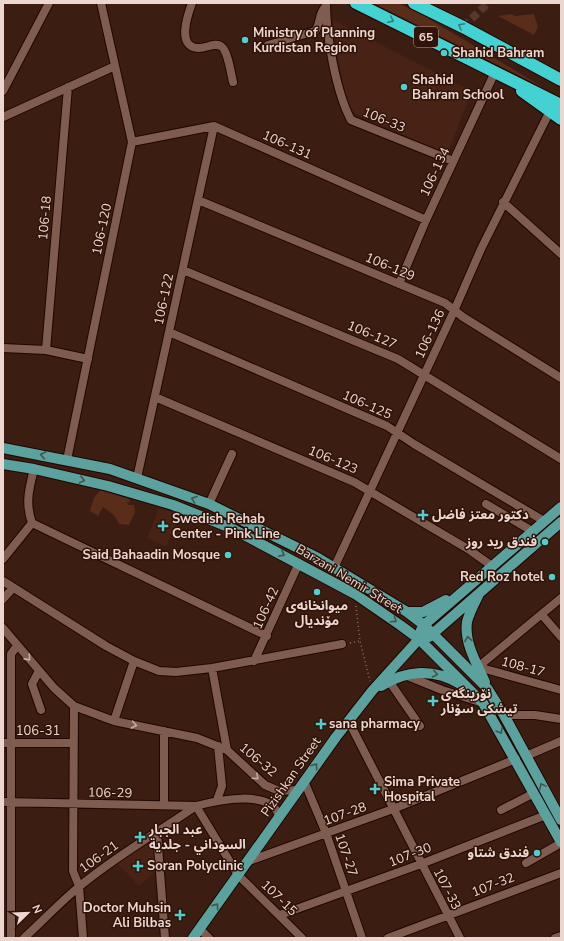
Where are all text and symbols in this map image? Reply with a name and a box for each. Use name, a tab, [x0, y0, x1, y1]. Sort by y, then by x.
one-way arrow	[387, 15, 394, 23]
one-way arrow	[458, 23, 465, 31]
place label: Ministry of Planning Kurdistan Region	[253, 24, 375, 57]
road number: 65	[414, 27, 438, 47]
marker: Ministry of Planning Kurdistan Region	[240, 35, 250, 45]
place label: Shahid Bahram	[452, 44, 544, 62]
marker: Shahid Bahram	[439, 48, 449, 58]
place label: Shahid Bahram School	[412, 71, 505, 104]
marker: Shahid Bahram School	[399, 82, 409, 92]
street label: 106-33	[360, 103, 408, 137]
street label: 106-131	[259, 126, 315, 164]
street label: 106-134	[416, 144, 454, 200]
street label: 106-18	[34, 195, 56, 241]
street label: 106-120	[88, 201, 116, 256]
street label: 106-129	[362, 248, 418, 286]
street label: 106-122	[150, 272, 178, 326]
street label: 106-136	[411, 306, 449, 362]
street label: 106-127	[344, 316, 400, 354]
street label: 106-125	[339, 386, 395, 424]
street label: 106-123	[305, 441, 361, 479]
one-way arrow	[40, 452, 46, 460]
one-way arrow	[79, 475, 86, 483]
one-way arrow	[191, 495, 198, 503]
place label: دكتور معتز فاضل	[432, 506, 529, 524]
marker: دكتور معتز فاضل	[417, 509, 429, 521]
place label: Swedish Rehab Center - Pink Line	[172, 510, 280, 543]
marker: Swedish Rehab Center - Pink Line	[157, 520, 169, 532]
place label: فندق ريد روز	[465, 533, 537, 551]
marker: فندق ريد روز	[540, 537, 550, 547]
street label: Barzani Nemir Street	[292, 540, 406, 618]
place label: Said Bahaadin Mosque	[82, 546, 220, 564]
one-way arrow	[278, 549, 285, 557]
marker: Said Bahaadin Mosque	[223, 550, 233, 560]
place label: Red Roz hotel	[460, 568, 545, 586]
marker: Red Roz hotel	[547, 572, 557, 582]
street label: 106-42	[249, 584, 283, 632]
marker: میوانخانەی مۆندیال	[312, 587, 322, 597]
place label: میوانخانەی مۆندیال	[286, 597, 348, 630]
one-way arrow	[390, 615, 397, 623]
one-way arrow	[464, 635, 473, 642]
one-way arrow	[23, 653, 30, 661]
street label: 108-17	[499, 653, 547, 681]
one-way arrow	[432, 669, 438, 677]
place label: نۆرینگەی تیشکی سۆنار	[440, 685, 518, 718]
marker: نۆرینگەی تیشکی سۆنار	[428, 696, 438, 706]
place label: sana pharmacy	[329, 715, 420, 733]
marker: sana pharmacy	[316, 719, 326, 729]
one-way arrow	[131, 721, 137, 729]
street label: 106-31	[16, 722, 60, 740]
one-way arrow	[495, 727, 502, 734]
street label: Pizishkan Street	[257, 733, 325, 820]
street label: 106-32	[235, 739, 281, 781]
one-way arrow	[310, 763, 317, 770]
one-way arrow	[251, 772, 258, 779]
place label: Sima Private Hospital	[384, 773, 460, 806]
marker: Sima Private Hospital	[369, 783, 381, 795]
one-way arrow	[540, 783, 547, 790]
street label: 106-29	[88, 784, 132, 802]
street label: 107-28	[321, 798, 369, 830]
place label: عبد الجبار السوداني - جلدية	[148, 821, 246, 855]
marker: عبد الجبار السوداني - جلدية	[134, 831, 146, 843]
street label: 107-27	[330, 831, 362, 879]
street label: 106-21	[76, 837, 122, 877]
street label: 107-30	[386, 839, 434, 871]
place label: فندق شتاو	[467, 844, 529, 862]
marker: فندق شتاو	[532, 848, 542, 858]
place label: Soran Polyclinic	[147, 857, 243, 875]
marker: Soran Polyclinic	[132, 860, 144, 872]
street label: 107-33	[429, 865, 465, 913]
street label: 107-32	[469, 869, 517, 901]
street label: 107-15	[257, 876, 301, 920]
north arrow	[8, 893, 48, 933]
place label: Doctor Muhsin Ali Bilbas	[83, 899, 171, 932]
text: N	[28, 903, 45, 916]
one-way arrow	[211, 904, 218, 911]
marker: Doctor Muhsin Ali Bilbas	[174, 909, 186, 921]

